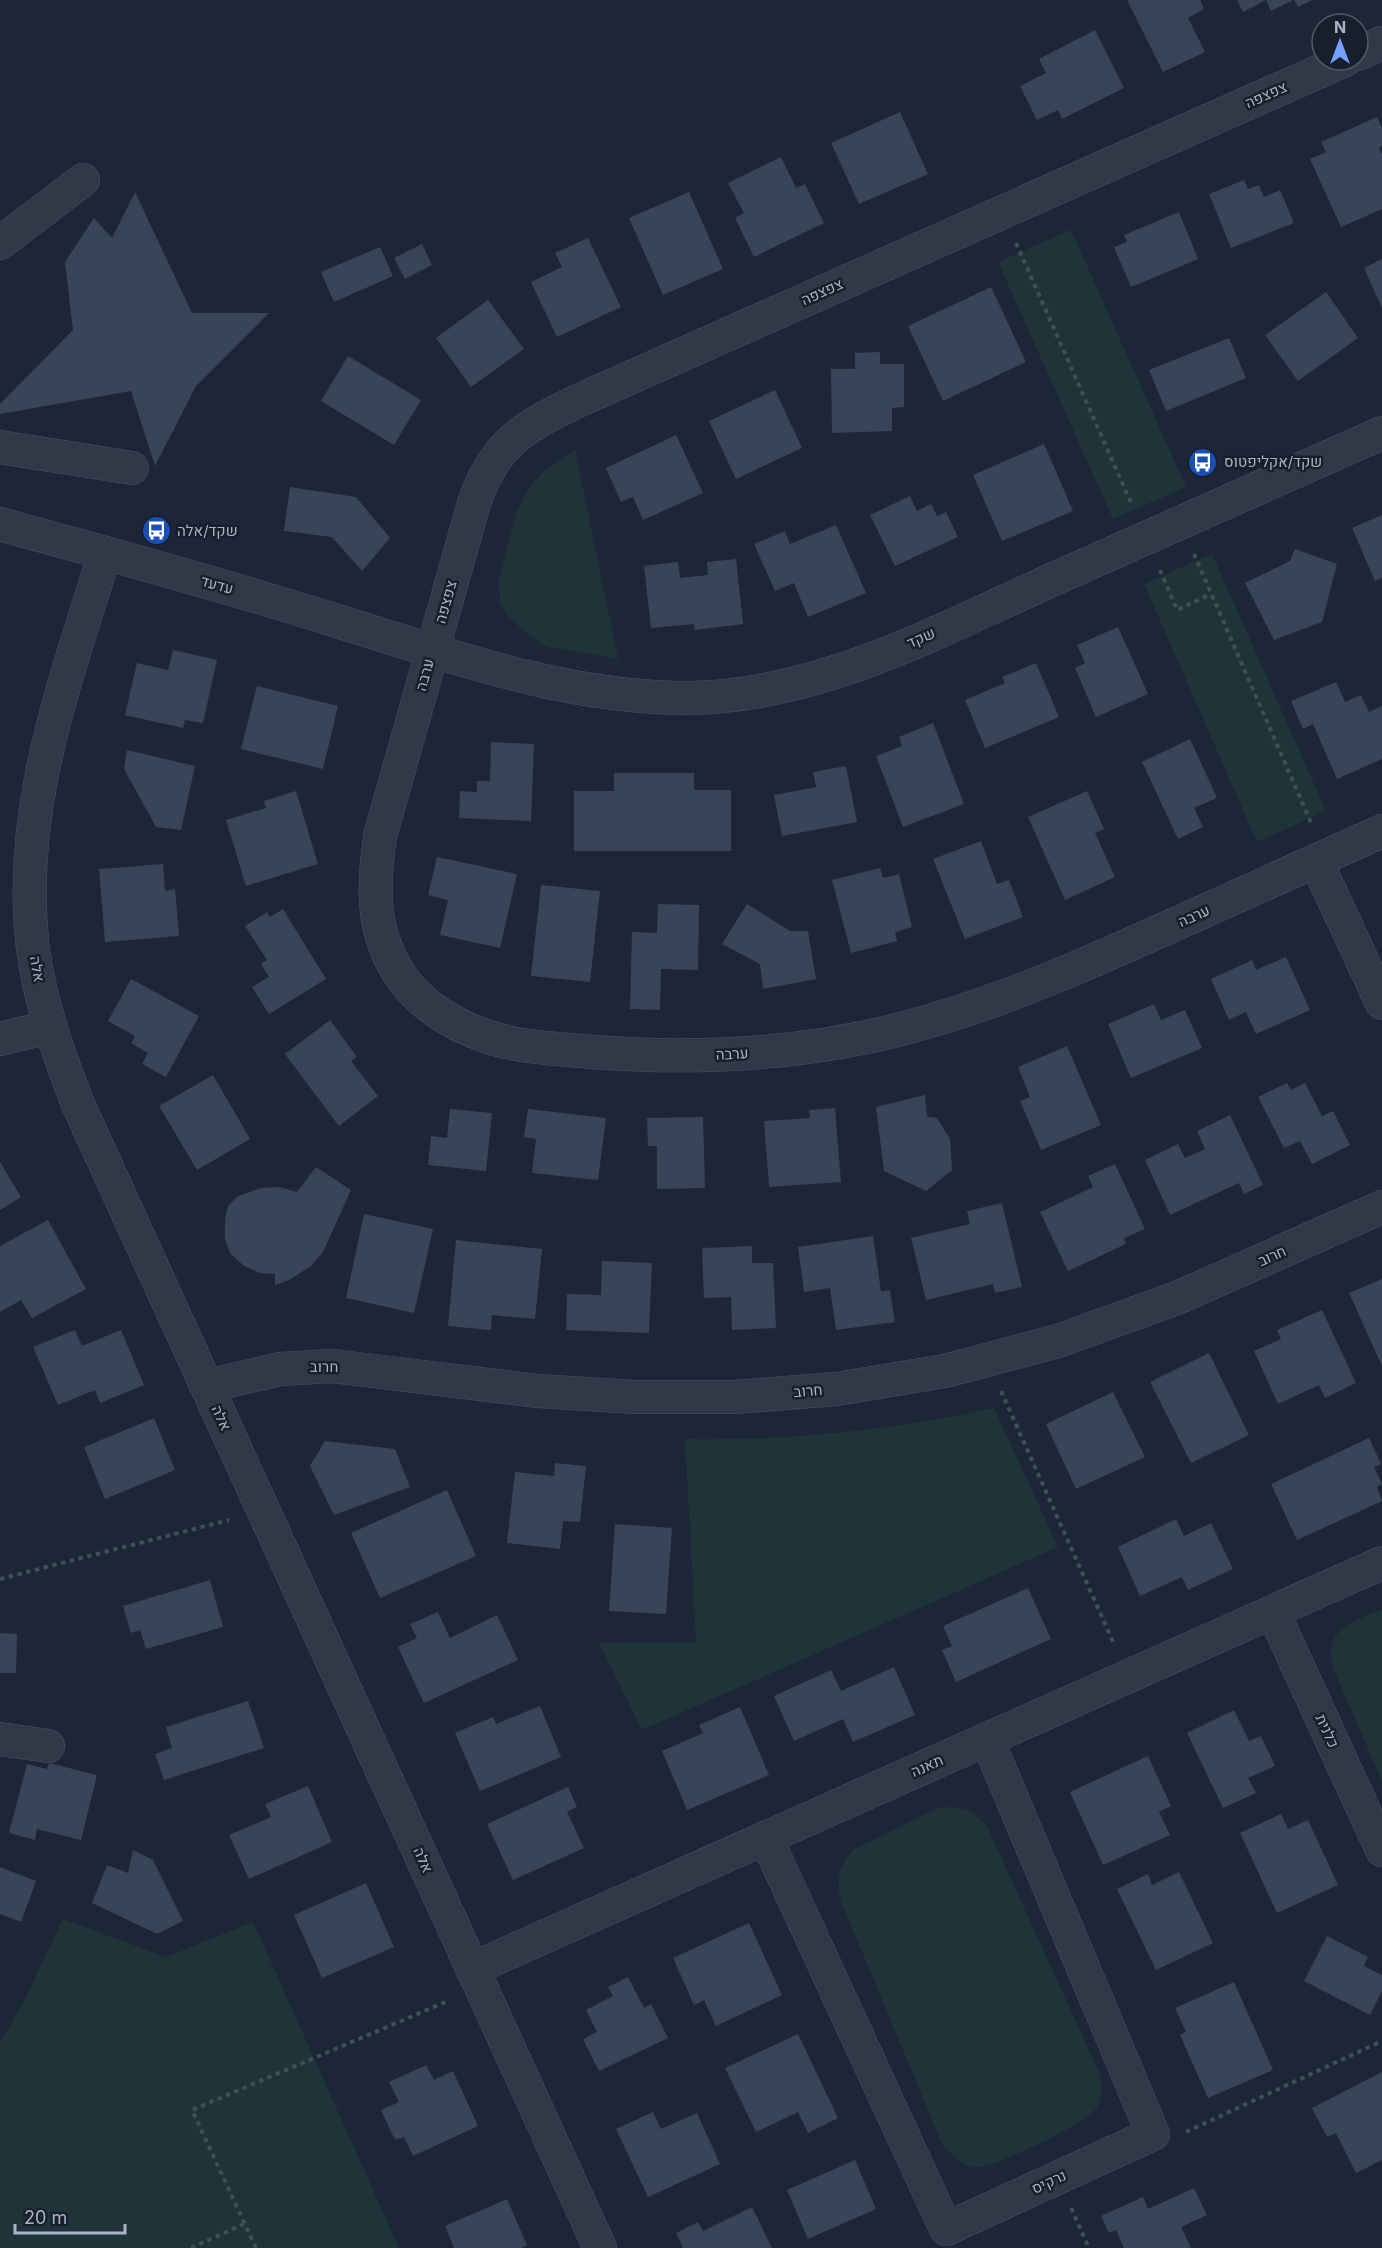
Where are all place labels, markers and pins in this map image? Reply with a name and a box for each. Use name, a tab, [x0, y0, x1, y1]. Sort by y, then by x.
bus stop icon: שקד/אקליפטוס	[1187, 446, 1219, 478]
place label: שקד/אקליפטוס	[1224, 452, 1322, 471]
bus stop icon: שקד/אלה	[140, 515, 172, 547]
place label: שקד/אלה	[177, 521, 238, 540]

